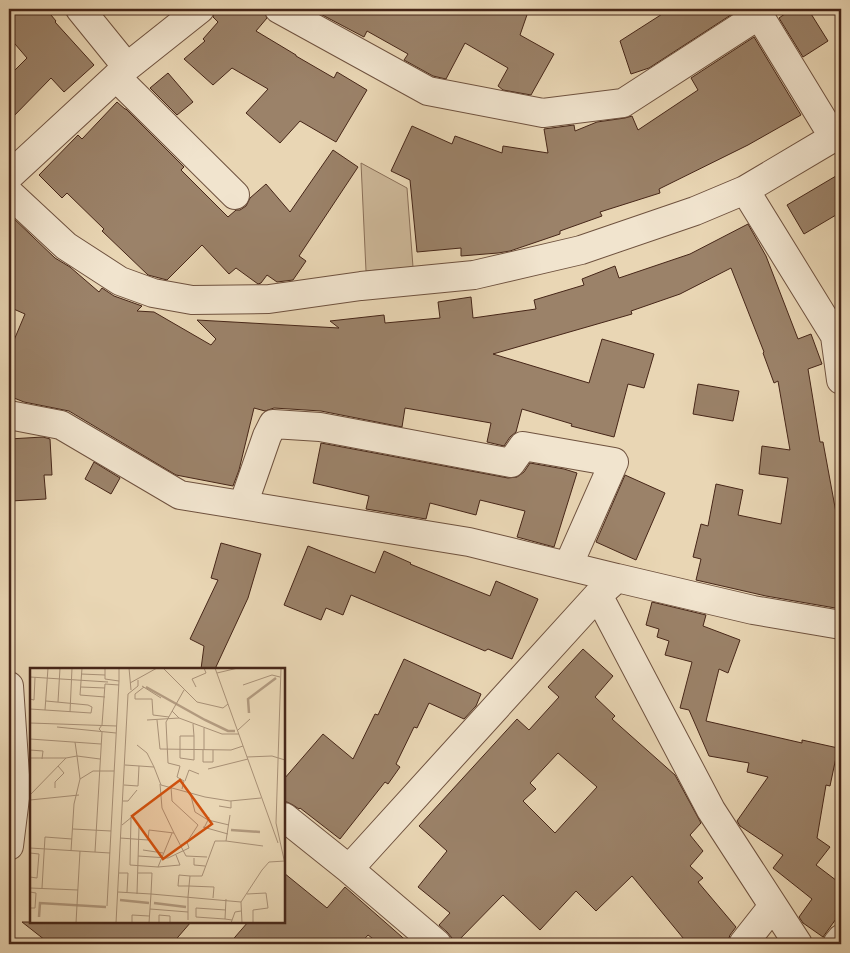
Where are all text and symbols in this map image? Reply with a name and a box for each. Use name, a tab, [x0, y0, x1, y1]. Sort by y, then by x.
inset map	[30, 668, 285, 923]

